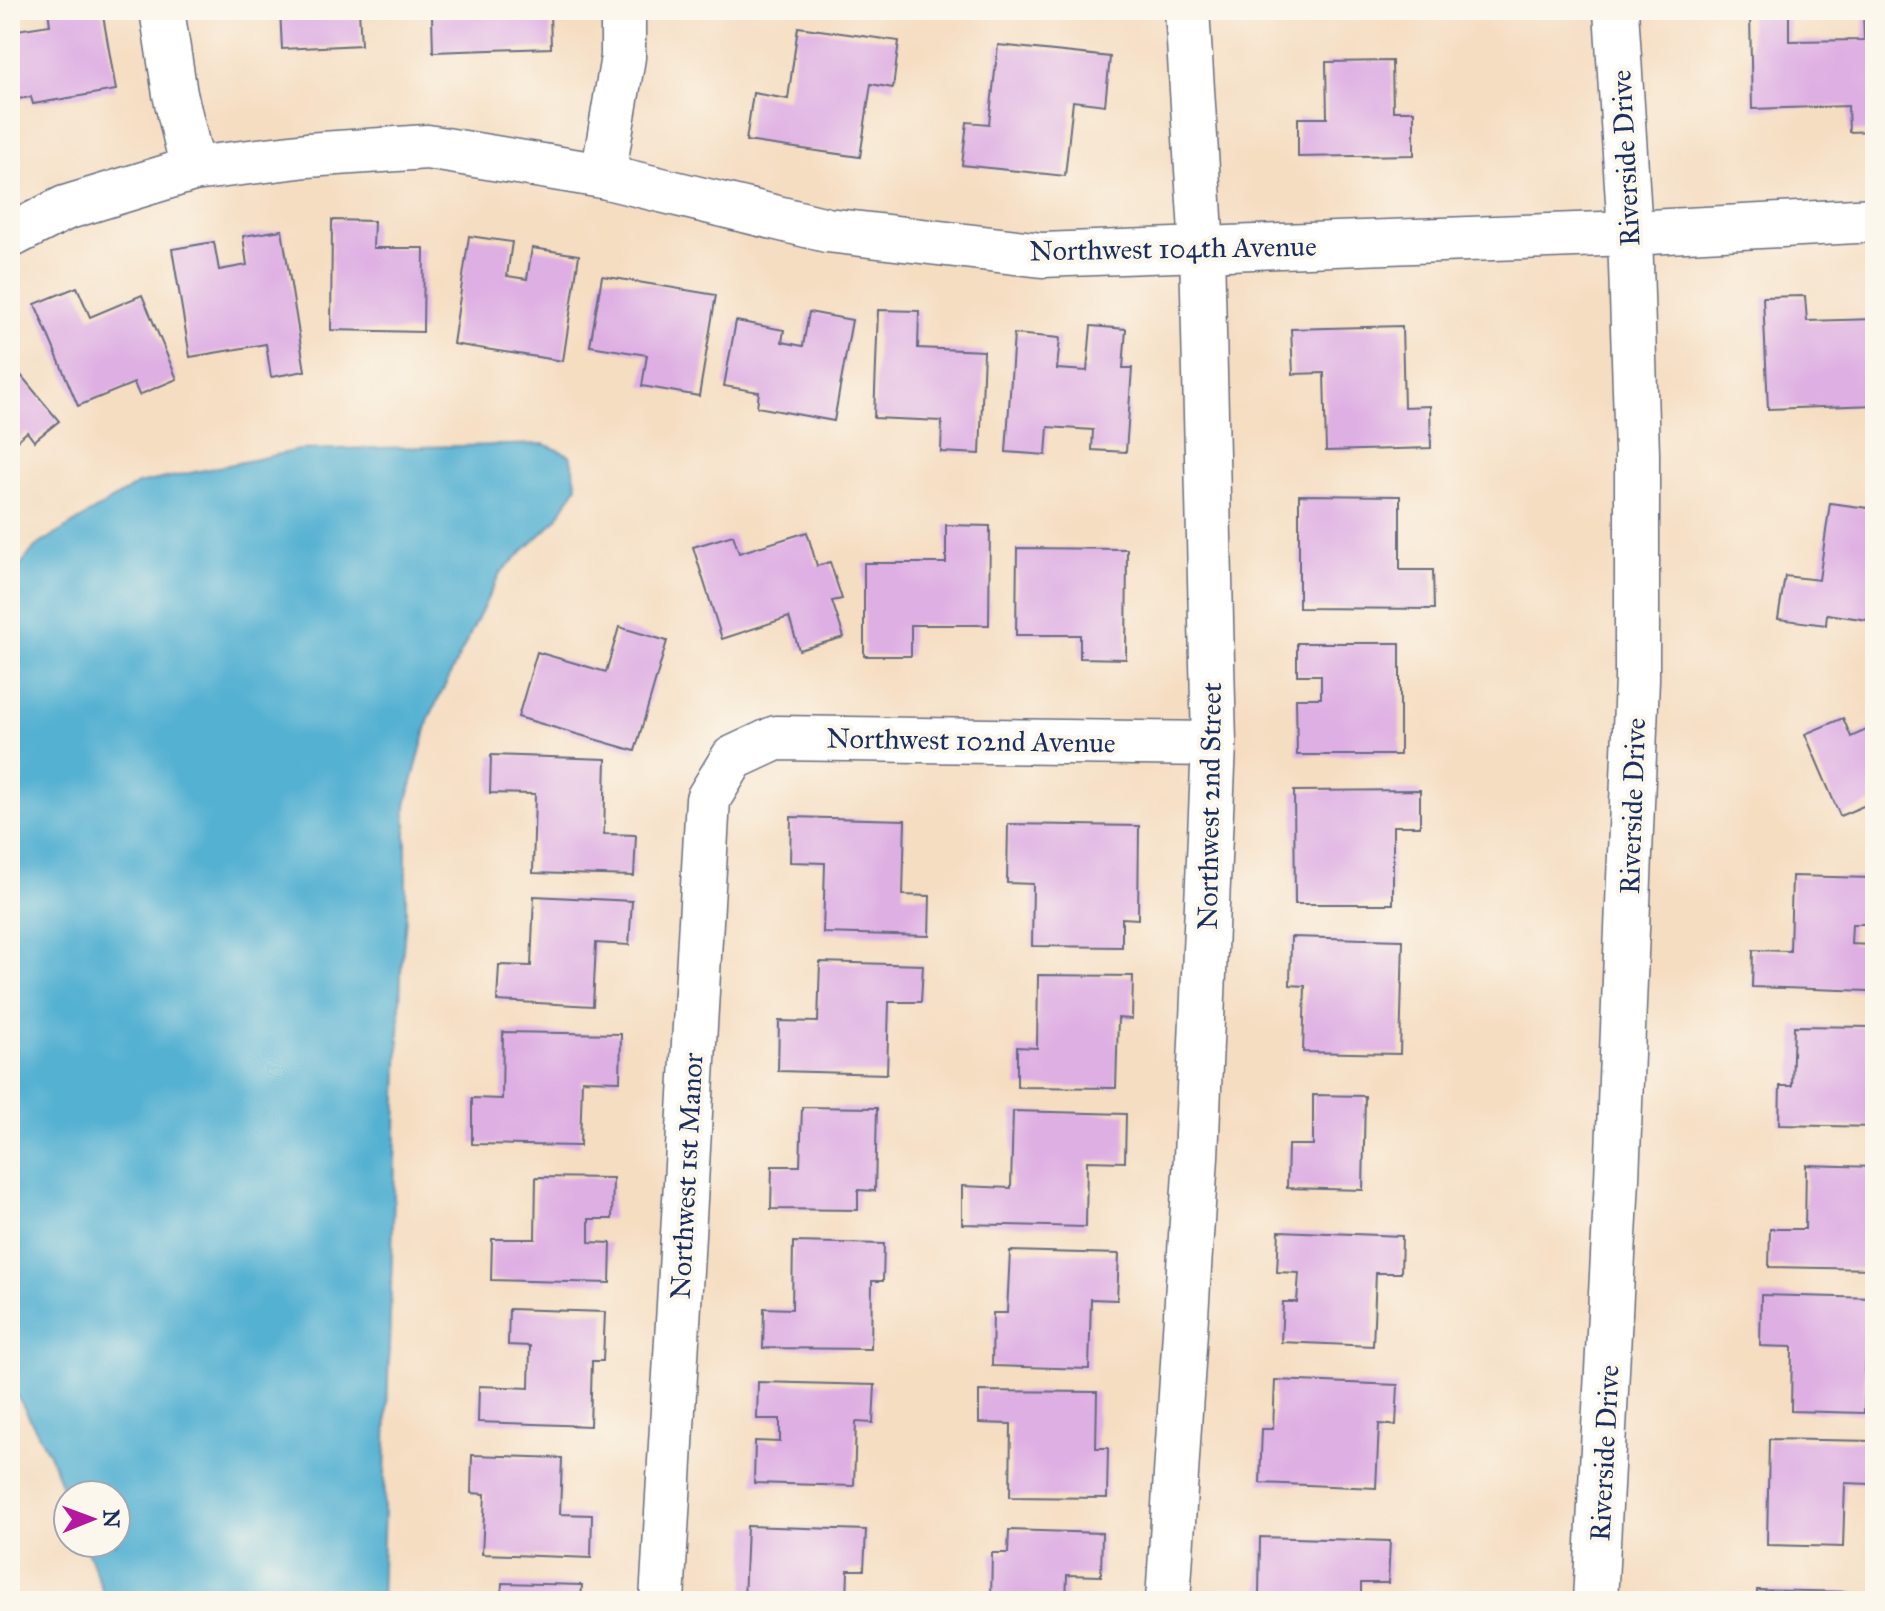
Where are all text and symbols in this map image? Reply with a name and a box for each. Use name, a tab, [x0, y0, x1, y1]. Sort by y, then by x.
street label: Riverside Drive	[1603, 69, 1648, 247]
street label: Northwest 104th Avenue	[1029, 228, 1317, 269]
street label: Northwest 2nd Street	[1190, 682, 1229, 930]
street label: Riverside Drive	[1612, 717, 1653, 895]
street label: Northwest 102nd Avenue	[826, 720, 1116, 761]
street label: Northwest 1st Manor	[663, 1051, 710, 1300]
street label: Riverside Drive	[1582, 1364, 1627, 1542]
north arrow	[52, 1479, 132, 1559]
text: N	[98, 1509, 125, 1529]

